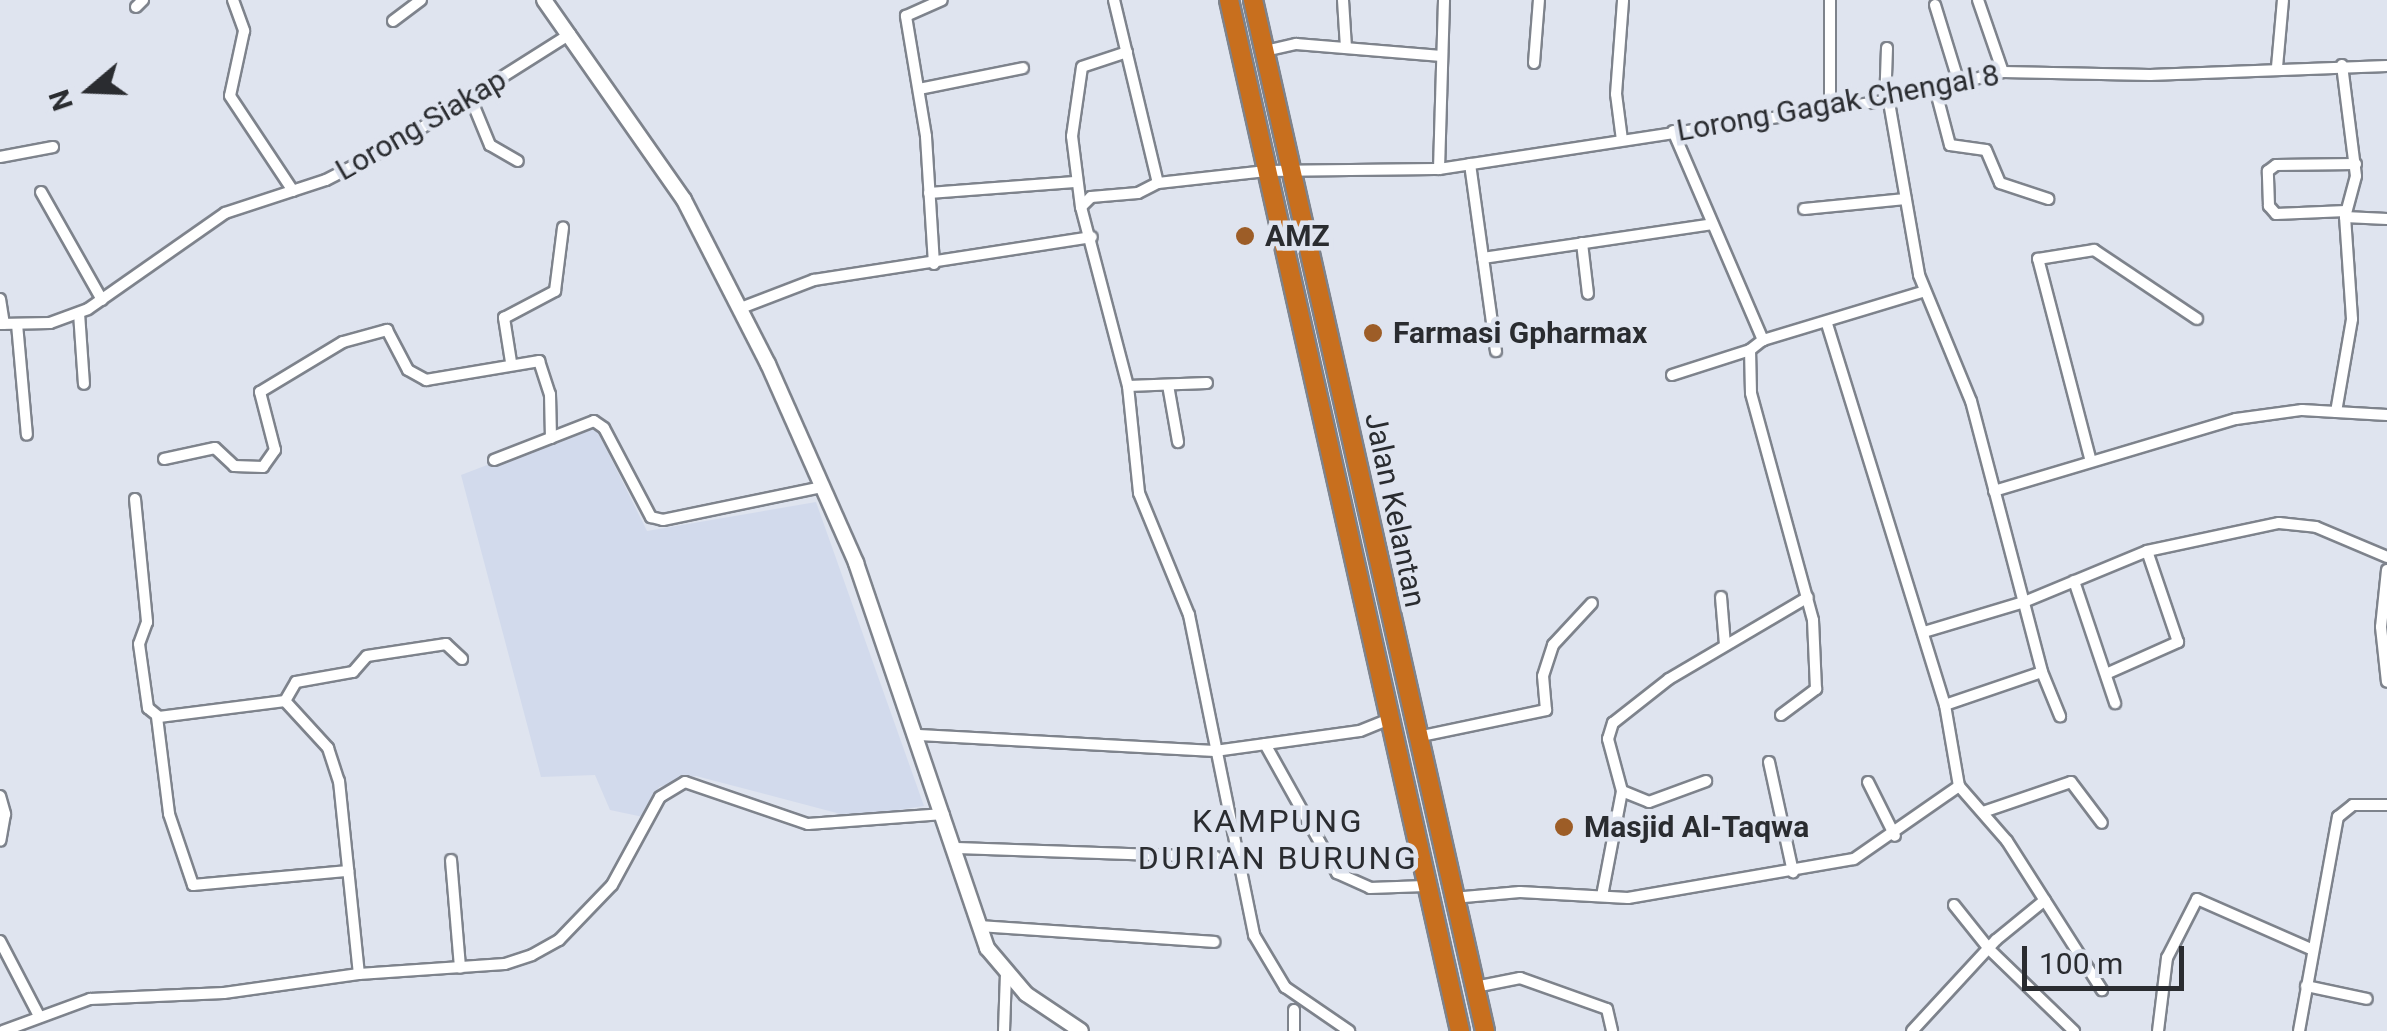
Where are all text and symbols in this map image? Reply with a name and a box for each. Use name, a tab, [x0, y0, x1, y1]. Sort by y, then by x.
north arrow	[40, 40, 140, 140]
street label: Lorong Gagak Chengal 8	[1674, 57, 2002, 149]
street label: Lorong Siakap	[329, 62, 513, 188]
text: N	[42, 85, 80, 115]
place label: AMZ	[1265, 218, 1330, 254]
marker: AMZ	[1234, 225, 1256, 247]
place label: Farmasi Gpharmax	[1393, 315, 1647, 351]
marker: Farmasi Gpharmax	[1362, 322, 1384, 344]
street label: Jalan Kelantan	[1357, 410, 1433, 610]
district label: KAMPUNG DURIAN BURUNG	[1138, 803, 1418, 878]
place label: Masjid Al-Taqwa	[1584, 809, 1809, 845]
marker: Masjid Al-Taqwa	[1553, 816, 1575, 838]
scale bar	[2027, 926, 2190, 988]
text: 100 m	[2039, 946, 2123, 981]

